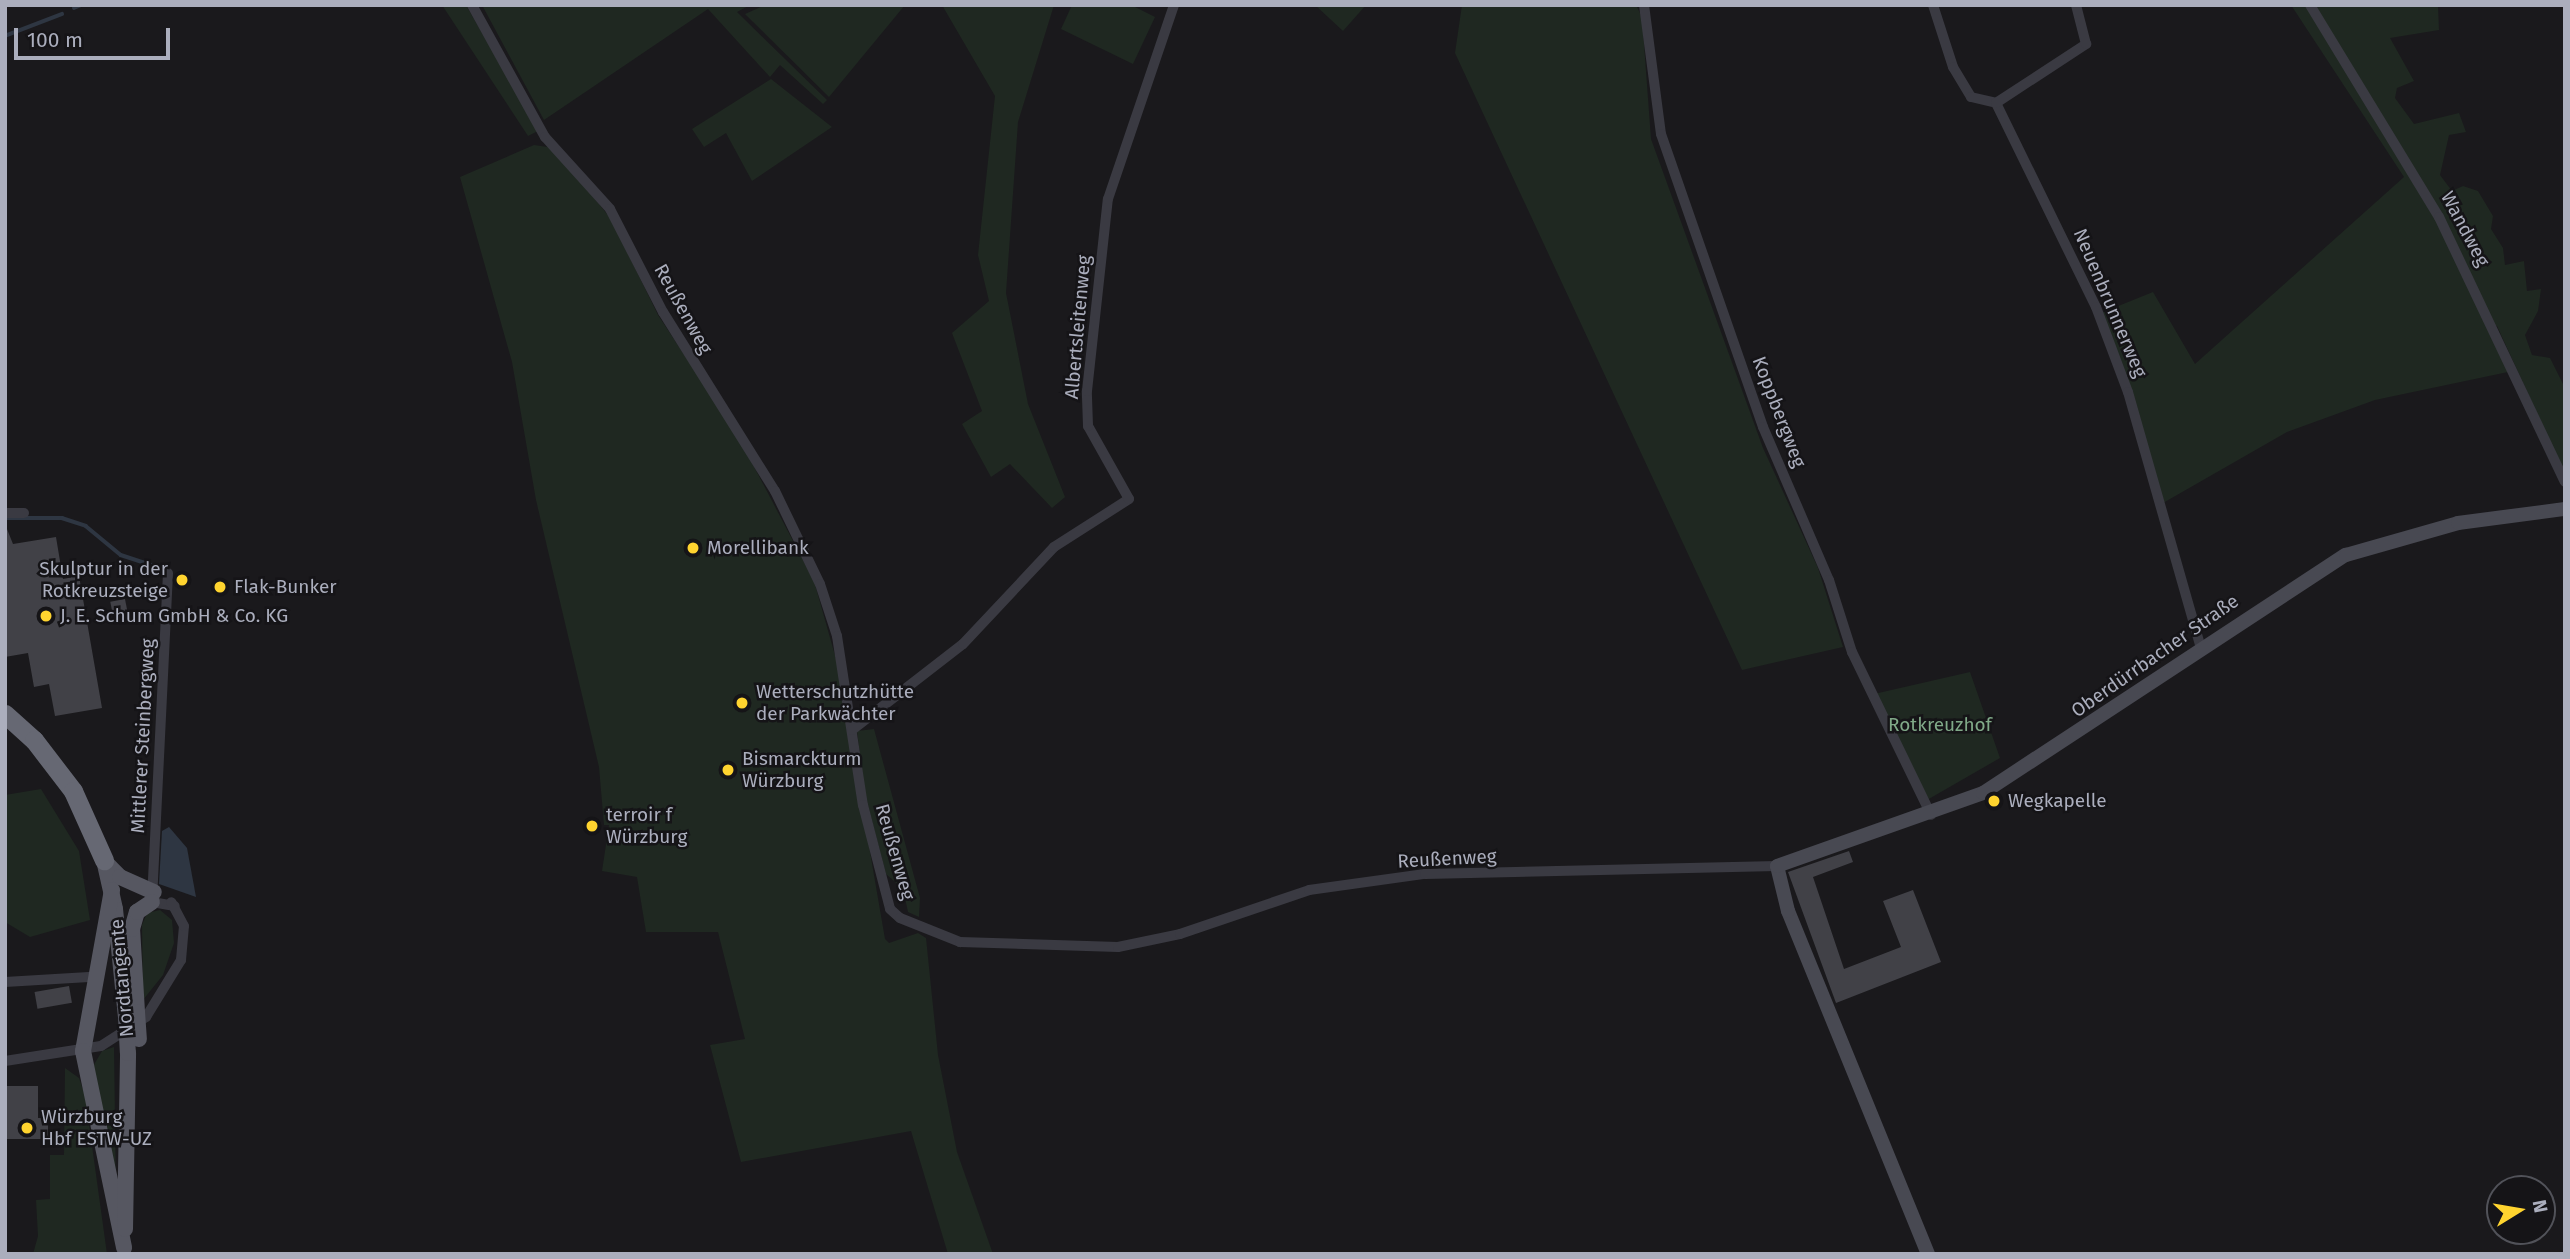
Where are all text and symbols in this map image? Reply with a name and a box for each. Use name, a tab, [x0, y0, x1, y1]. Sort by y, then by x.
scale bar	[18, 14, 173, 58]
text: 100 m	[27, 27, 83, 53]
street label: Wandweg	[2436, 188, 2494, 270]
street label: Neuenbrunnerweg	[2068, 225, 2152, 381]
street label: Albertsleitenweg	[1060, 254, 1096, 400]
street label: Reußenweg	[649, 260, 717, 358]
street label: Koppbergweg	[1747, 353, 1811, 471]
place label: Morellibank	[707, 537, 809, 559]
marker: Morellibank	[685, 540, 701, 556]
place label: Skulptur in der Rotkreuzsteige	[39, 558, 168, 602]
marker: Skulptur in der Rotkreuzsteige	[174, 572, 190, 588]
place label: Flak-Bunker	[234, 576, 337, 598]
marker: Flak-Bunker	[212, 579, 228, 595]
street label: Oberdürrbacher Straße	[2067, 590, 2243, 722]
place label: J. E. Schum GmbH & Co. KG	[60, 605, 288, 627]
marker: J. E. Schum GmbH & Co. KG	[38, 608, 54, 624]
street label: Mittlerer Steinbergweg	[127, 638, 159, 834]
place label: Wetterschutzhütte der Parkwächter	[756, 681, 914, 725]
marker: Wetterschutzhütte der Parkwächter	[734, 695, 750, 711]
park label: Rotkreuzhof	[1888, 714, 1992, 736]
place label: Bismarckturm Würzburg	[742, 748, 862, 792]
marker: Bismarckturm Würzburg	[720, 762, 736, 778]
place label: Wegkapelle	[2008, 790, 2107, 812]
marker: Wegkapelle	[1986, 793, 2002, 809]
street label: Reußenweg	[870, 801, 920, 903]
place label: terroir f Würzburg	[606, 804, 687, 848]
marker: terroir f Würzburg	[584, 818, 600, 834]
street label: Reußenweg	[1397, 845, 1497, 873]
street label: Nordtangente	[105, 918, 139, 1038]
place label: Würzburg Hbf ESTW-UZ	[41, 1106, 152, 1150]
marker: Würzburg Hbf ESTW-UZ	[19, 1120, 35, 1136]
north arrow	[2486, 1175, 2556, 1245]
text: N	[2528, 1198, 2553, 1215]

